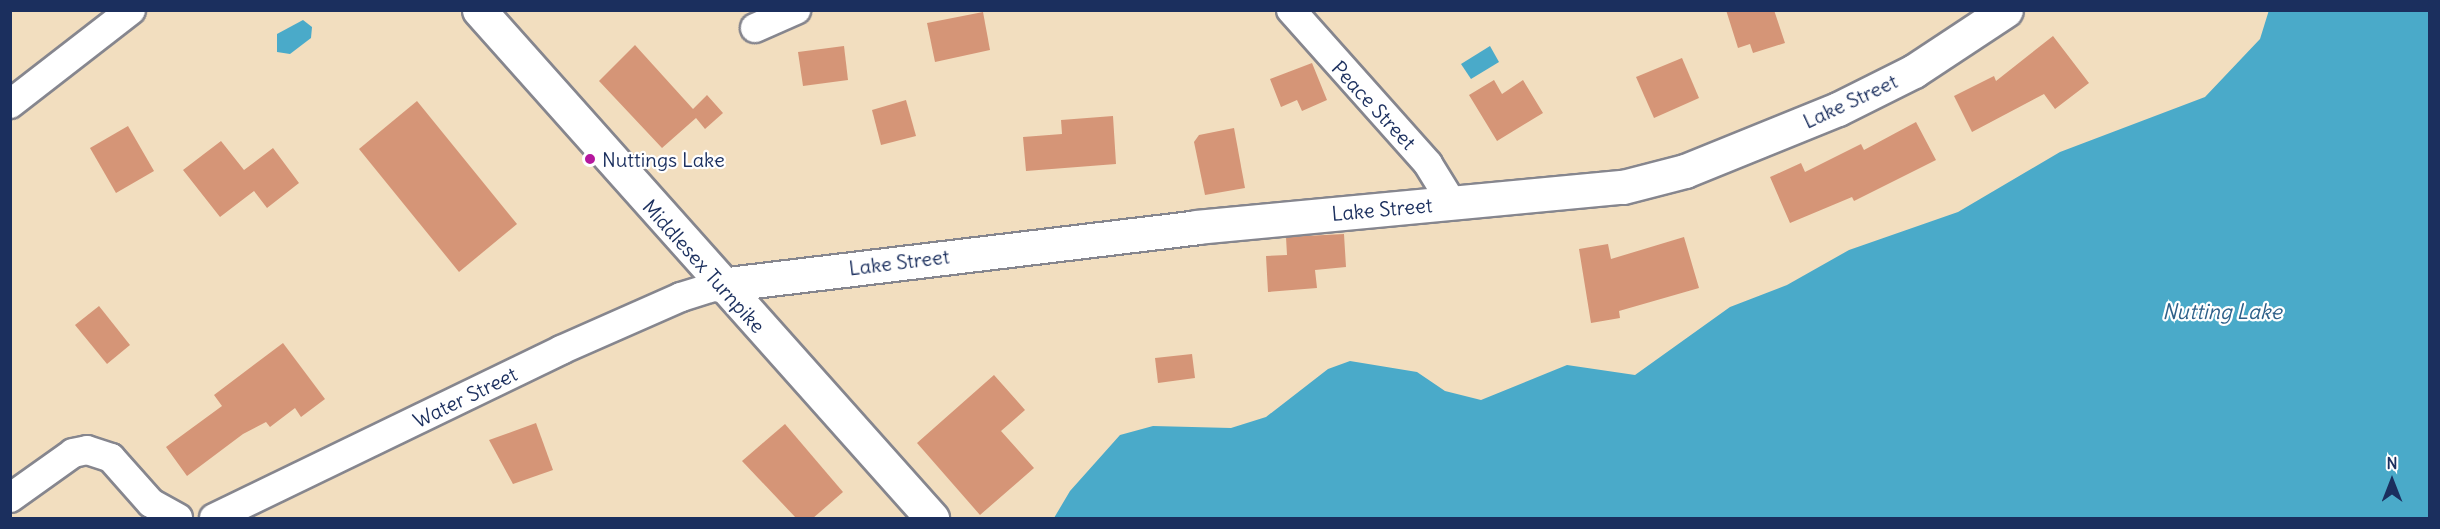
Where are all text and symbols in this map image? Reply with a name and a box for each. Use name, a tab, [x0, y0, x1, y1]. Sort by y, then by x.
street label: Peace Street	[1327, 56, 1421, 154]
street label: Lake Street	[1799, 69, 1901, 133]
place label: Nuttings Lake	[602, 147, 725, 171]
marker: Nuttings Lake	[583, 152, 597, 166]
street label: Lake Street	[1331, 193, 1433, 225]
street label: Middlesex Turnpike	[638, 194, 770, 338]
street label: Lake Street	[847, 244, 951, 280]
water label: Nutting Lake	[2162, 299, 2282, 325]
street label: Water Street	[409, 362, 521, 432]
north arrow	[2362, 451, 2422, 511]
text: N	[2386, 453, 2398, 473]

